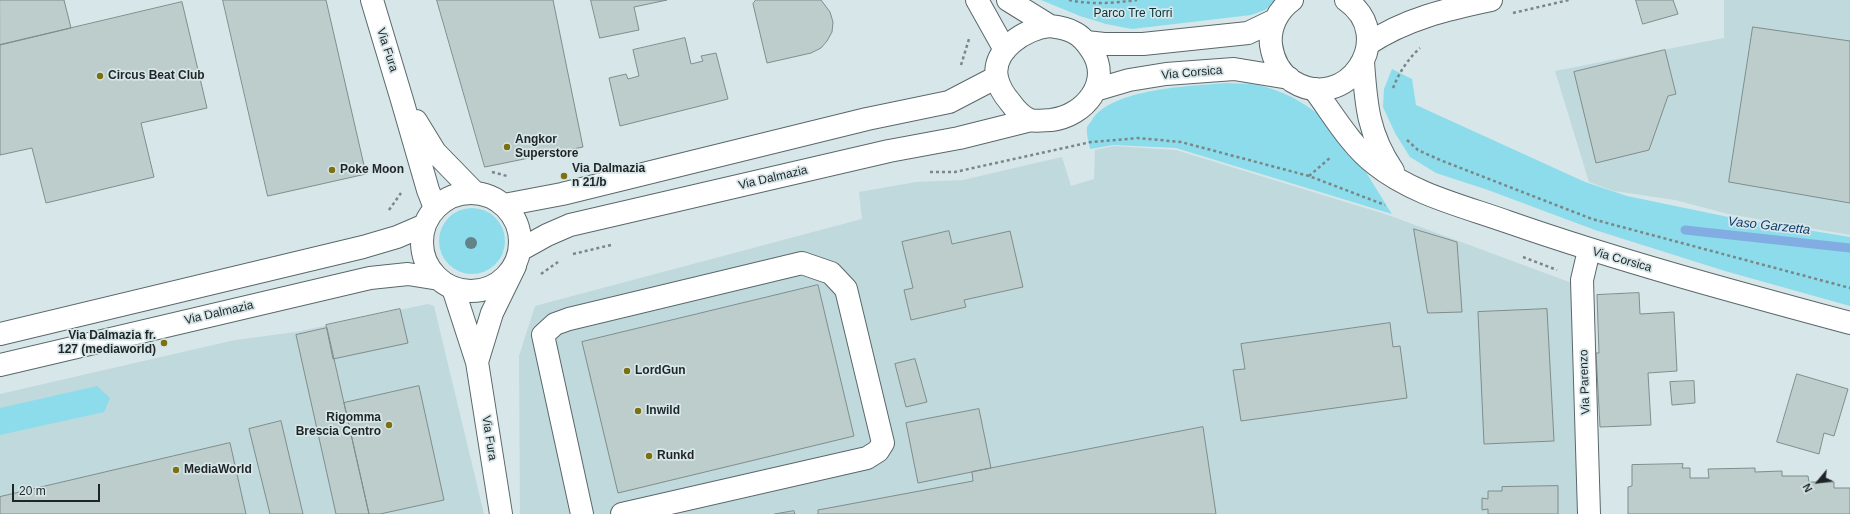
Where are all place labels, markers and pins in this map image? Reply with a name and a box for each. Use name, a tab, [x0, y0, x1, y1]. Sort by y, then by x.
place label: Circus Beat Club	[108, 69, 205, 83]
marker: Circus Beat Club	[95, 71, 105, 81]
place label: Angkor Superstore	[515, 133, 578, 161]
marker: Angkor Superstore	[502, 142, 512, 152]
place label: Via Dalmazia n 21/b	[572, 162, 645, 190]
place label: Poke Moon	[340, 163, 404, 177]
marker: Poke Moon	[327, 165, 337, 175]
marker: Via Dalmazia n 21/b	[559, 171, 569, 181]
place label: Via Dalmazia fr. 127 (mediaworld)	[58, 329, 156, 357]
marker: Via Dalmazia fr. 127 (mediaworld)	[159, 338, 169, 348]
place label: LordGun	[635, 364, 686, 378]
marker: LordGun	[622, 366, 632, 376]
place label: Inwild	[646, 404, 680, 418]
marker: Inwild	[633, 406, 643, 416]
place label: Rigomma Brescia Centro	[296, 411, 381, 439]
marker: Rigomma Brescia Centro	[384, 420, 394, 430]
place label: Runkd	[657, 449, 694, 463]
marker: Runkd	[644, 451, 654, 461]
place label: MediaWorld	[184, 463, 252, 477]
marker: MediaWorld	[171, 465, 181, 475]

